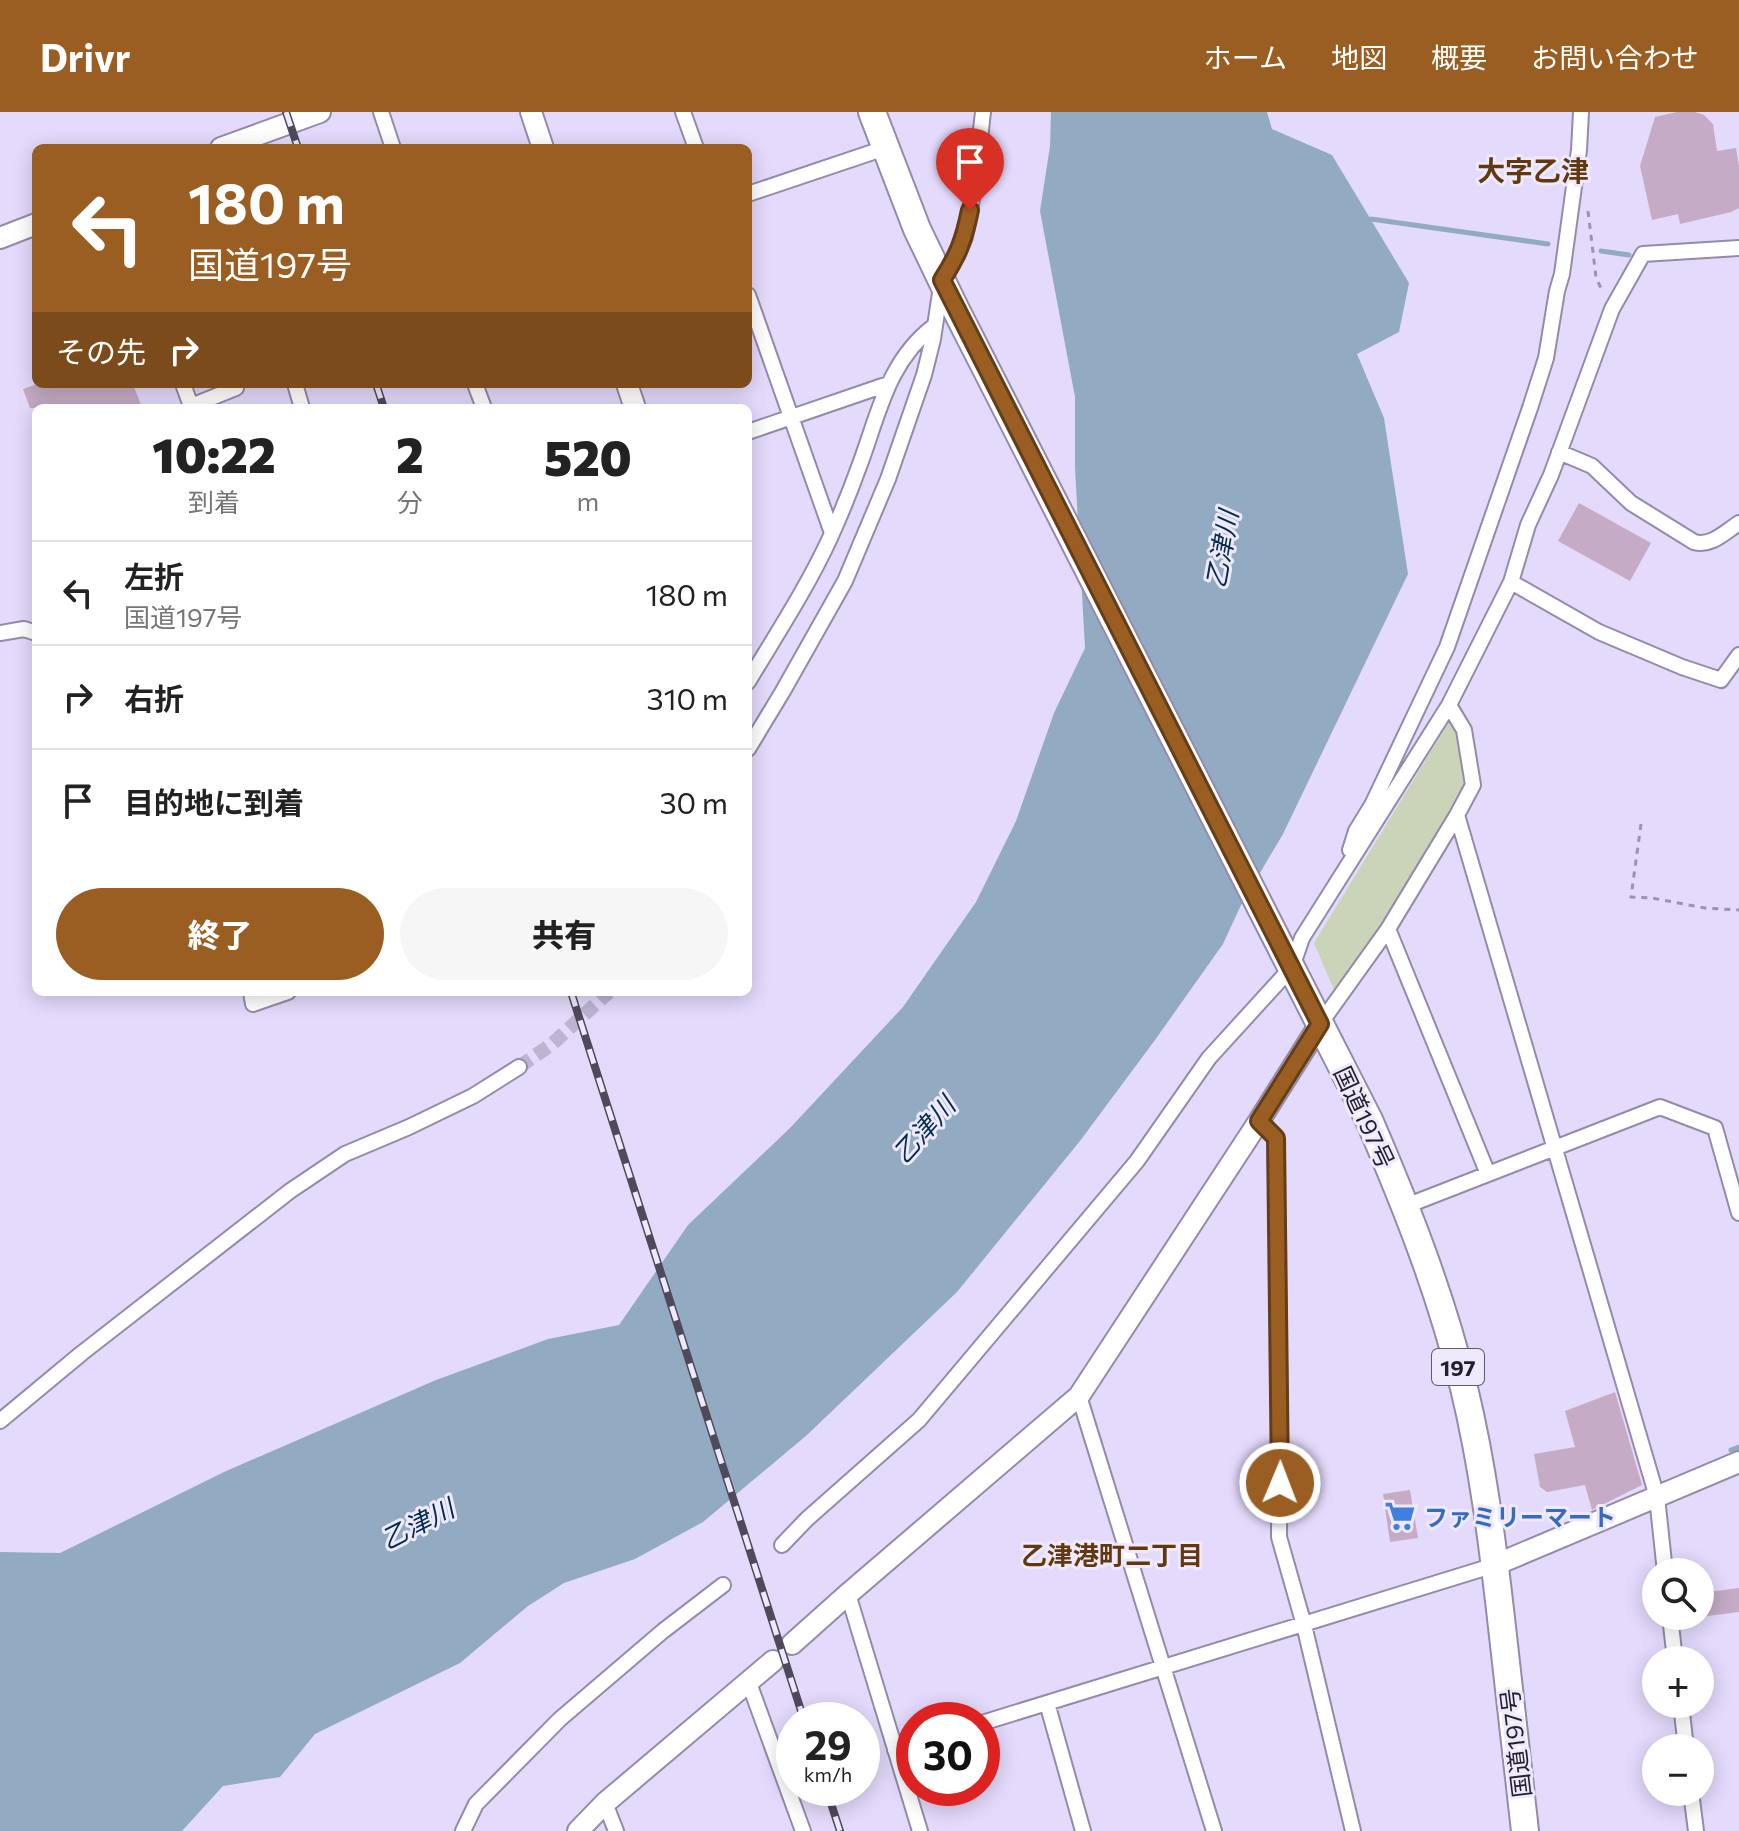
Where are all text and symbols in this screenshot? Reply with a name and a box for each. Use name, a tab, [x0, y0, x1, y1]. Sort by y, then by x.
text: Drivr	[40, 33, 130, 80]
text: ホーム	[1204, 40, 1287, 74]
text: 地図	[1331, 40, 1387, 74]
text: 概要	[1431, 40, 1487, 74]
text: お問い合わせ	[1531, 40, 1699, 74]
pin	[936, 128, 1004, 210]
icon: arrive	[948, 140, 992, 184]
district label: 大字乙津	[1477, 153, 1589, 187]
text: 180 m	[188, 167, 345, 236]
icon: left	[56, 176, 160, 280]
text: 国道197号	[188, 241, 352, 285]
icon: right	[162, 328, 206, 372]
text: その先	[56, 332, 146, 369]
text: 10:22	[152, 424, 276, 483]
text: 2	[396, 424, 424, 483]
text: 520	[544, 427, 632, 486]
text: m	[577, 485, 599, 516]
text: 到着	[188, 486, 240, 517]
text: 分	[397, 486, 423, 517]
water label: 乙津川	[1199, 505, 1244, 590]
text: 左折	[124, 557, 184, 594]
icon: left	[56, 571, 100, 615]
text: 180 m	[645, 575, 728, 612]
text: 国道197号	[124, 601, 243, 632]
icon: right	[56, 675, 100, 719]
text: 右折	[124, 679, 184, 716]
text: 310 m	[647, 679, 728, 716]
icon: arrive	[56, 779, 100, 823]
text: 目的地に到着	[124, 783, 304, 820]
text: 30 m	[659, 783, 728, 820]
button: 終了	[56, 888, 384, 980]
button: 共有	[400, 888, 728, 980]
street label: 国道197号	[1329, 1061, 1401, 1173]
water label: 乙津川	[885, 1087, 963, 1168]
road number: 197	[1432, 1349, 1484, 1385]
position arrow	[1238, 1441, 1322, 1525]
water label: 乙津川	[375, 1490, 461, 1555]
supermarket icon: ファミリーマート	[1383, 1499, 1417, 1533]
place label: ファミリーマート	[1424, 1502, 1616, 1531]
district label: 乙津港町二丁目	[1021, 1539, 1203, 1570]
map controls	[1642, 1558, 1714, 1806]
button: search	[1642, 1558, 1714, 1630]
button: +	[1642, 1646, 1714, 1718]
street label: 国道197号	[1494, 1687, 1536, 1799]
speed limit sign: 30	[896, 1702, 1000, 1806]
text: 29	[804, 1719, 852, 1768]
button: −	[1642, 1734, 1714, 1806]
text: km/h	[804, 1762, 852, 1786]

